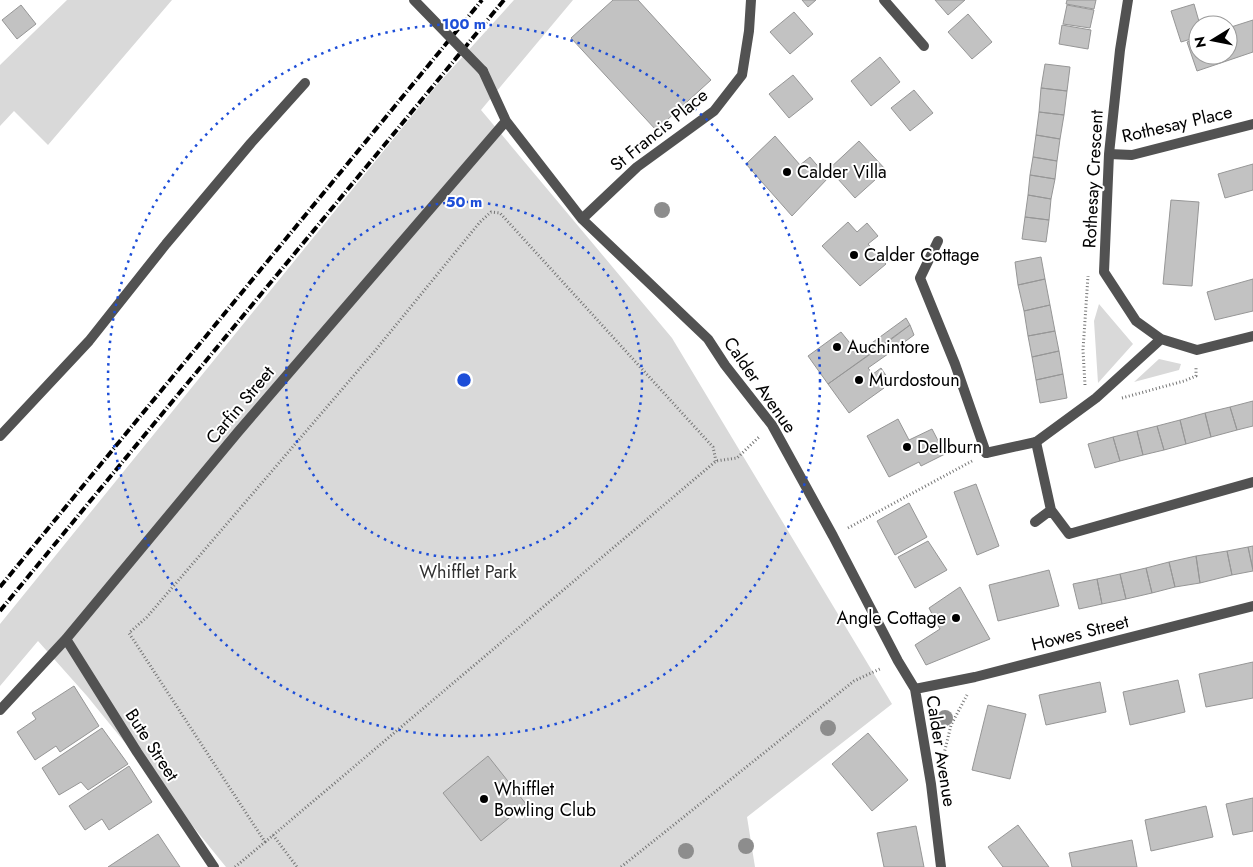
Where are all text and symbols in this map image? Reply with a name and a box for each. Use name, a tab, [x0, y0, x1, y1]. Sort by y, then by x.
text: 100 m	[442, 13, 486, 35]
north arrow	[1188, 15, 1238, 65]
text: N	[1189, 35, 1211, 49]
street label: St Francis Place	[605, 82, 713, 178]
street label: Rothesay Place	[1119, 99, 1235, 149]
street label: Rothesay Crescent	[1076, 108, 1110, 249]
place label: Calder Villa	[797, 159, 887, 185]
marker: Calder Villa	[781, 166, 793, 178]
text: 50 m	[446, 191, 482, 213]
place label: Calder Cottage	[864, 242, 979, 268]
marker: Calder Cottage	[848, 249, 860, 261]
street label: Calder Avenue	[717, 332, 803, 438]
place label: Auchintore	[847, 334, 929, 360]
marker: Auchintore	[831, 341, 843, 353]
street label: Carfin Street	[200, 360, 281, 450]
place label: Murdostoun	[869, 367, 960, 393]
centre of rings	[455, 371, 473, 389]
marker: Murdostoun	[853, 374, 865, 386]
place label: Dellburn	[917, 434, 982, 460]
marker: Dellburn	[901, 441, 913, 453]
park label: Whifflet Park	[419, 559, 517, 585]
place label: Angle Cottage	[837, 605, 946, 631]
street label: Howes Street	[1029, 608, 1132, 658]
marker: Angle Cottage	[950, 612, 962, 624]
street label: Calder Avenue	[919, 694, 963, 808]
street label: Bute Street	[119, 704, 185, 787]
place label: Whifflet Bowling Club	[494, 776, 596, 823]
marker: Whifflet Bowling Club	[478, 793, 490, 805]

